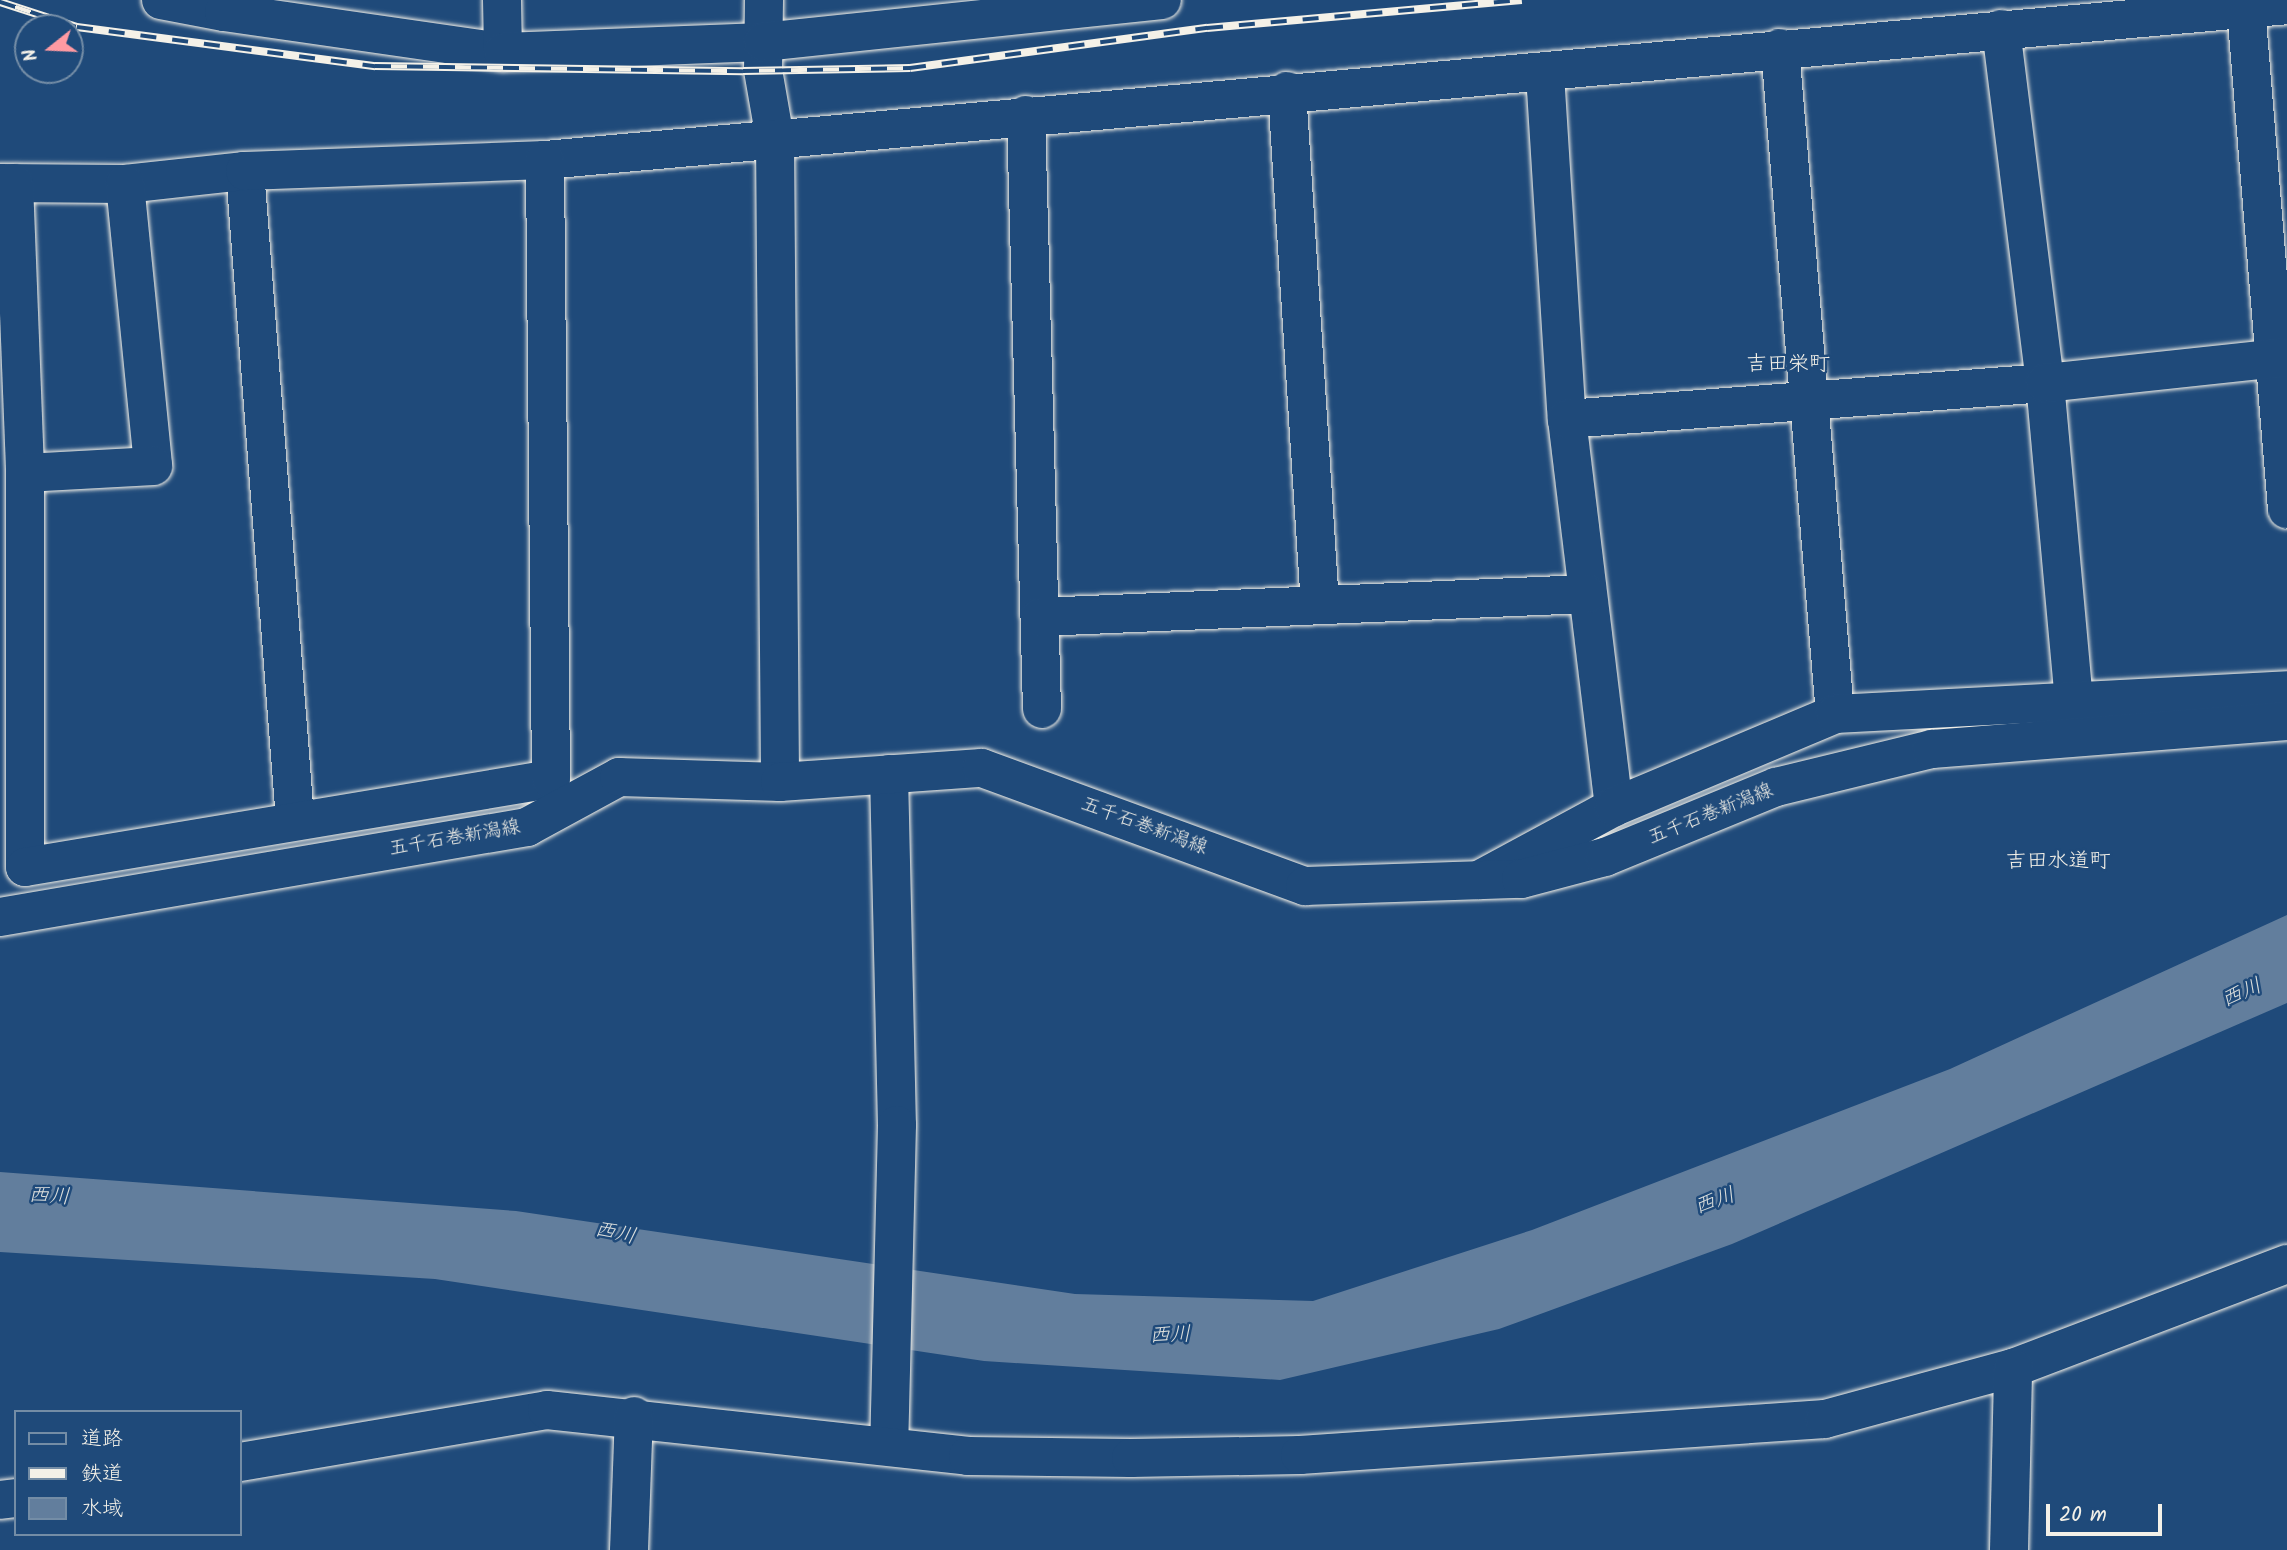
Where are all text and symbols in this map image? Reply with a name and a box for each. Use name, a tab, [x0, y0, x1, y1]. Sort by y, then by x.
north arrow	[14, 14, 84, 84]
text: N	[15, 45, 47, 65]
district label: 吉田栄町	[1746, 352, 1830, 378]
street label: 五千石巻新潟線	[1645, 780, 1777, 850]
street label: 五千石巻新潟線	[1078, 794, 1210, 860]
street label: 五千石巻新潟線	[388, 816, 522, 862]
district label: 吉田水道町	[2006, 849, 2110, 875]
water label: 西川	[2218, 974, 2266, 1014]
water label: 西川	[27, 1183, 71, 1211]
water label: 西川	[1691, 1183, 1739, 1221]
water label: 西川	[592, 1217, 638, 1251]
water label: 西川	[1149, 1323, 1191, 1349]
legend	[14, 1410, 242, 1536]
text: 道路	[81, 1423, 123, 1456]
text: 鉄道	[81, 1458, 123, 1491]
scale bar	[2049, 1490, 2164, 1534]
text: 水域	[81, 1493, 123, 1526]
text: 20 m	[2059, 1499, 2107, 1532]

